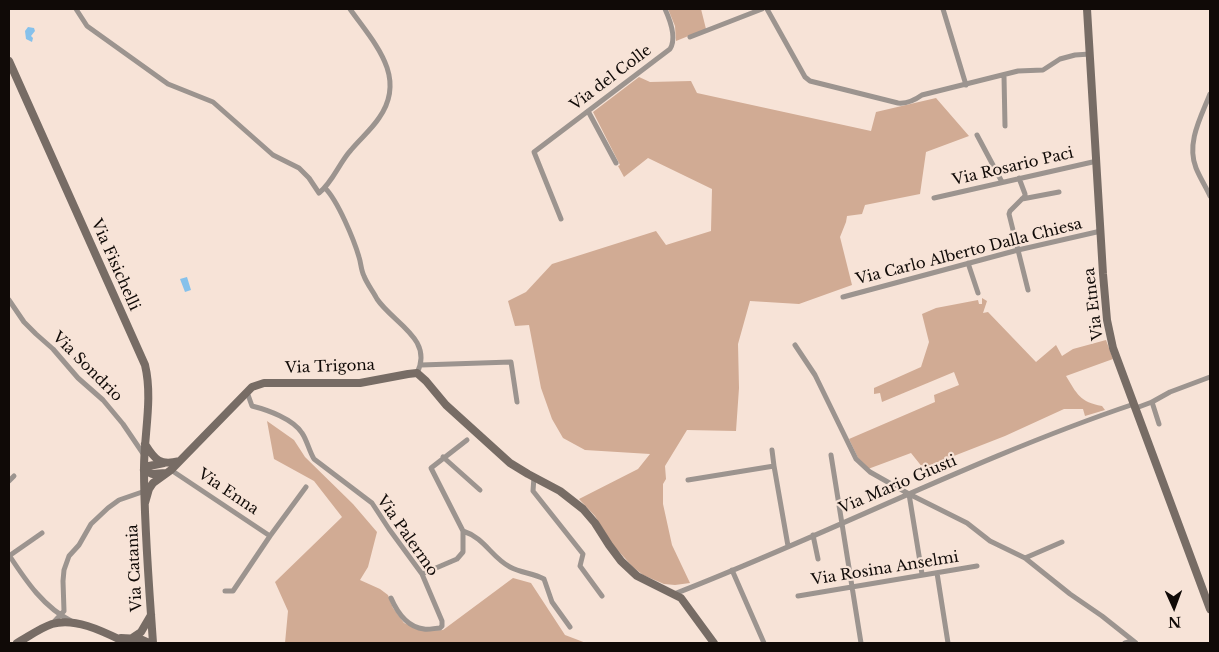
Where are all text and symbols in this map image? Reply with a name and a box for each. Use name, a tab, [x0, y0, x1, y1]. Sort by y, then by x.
street label: Via del Colle	[567, 41, 655, 115]
street label: Via Rosario Paci	[951, 144, 1075, 190]
street label: Via Carlo Alberto Dalla Chiesa	[854, 215, 1084, 289]
street label: Via Fisichelli	[87, 216, 143, 314]
street label: Via Etnea	[1081, 267, 1107, 341]
street label: Via Sondrio	[48, 328, 126, 406]
street label: Via Trigona	[285, 356, 375, 378]
street label: Via Mario Giusti	[836, 452, 960, 518]
street label: Via Enna	[194, 465, 262, 519]
street label: Via Palermo	[373, 492, 441, 580]
street label: Via Catania	[124, 524, 146, 612]
street label: Via Rosina Anselmi	[810, 548, 960, 590]
north arrow	[1149, 582, 1199, 632]
text: N	[1168, 613, 1181, 631]

